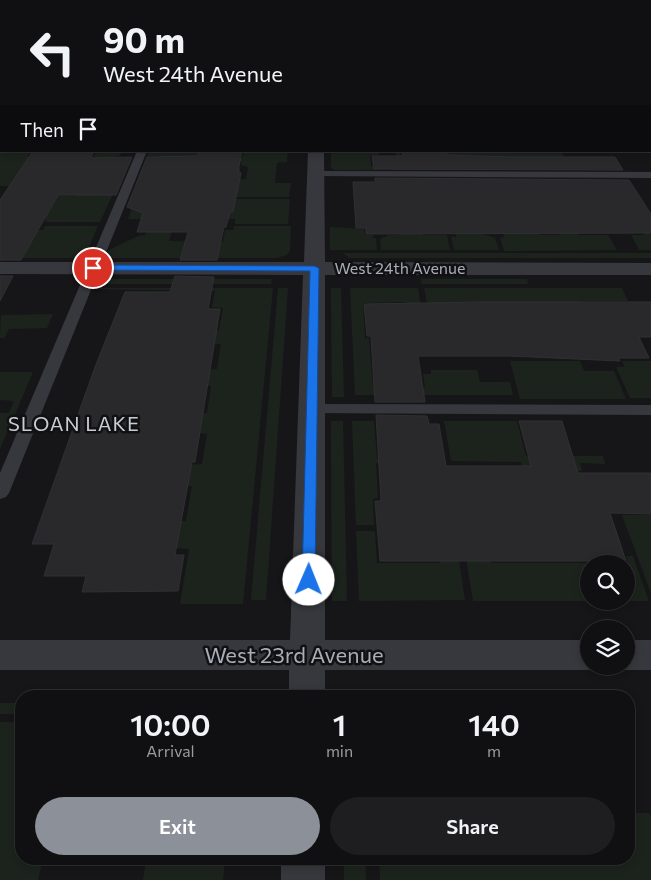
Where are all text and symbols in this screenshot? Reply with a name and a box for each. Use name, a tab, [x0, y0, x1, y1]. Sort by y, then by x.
text: 90 m	[103, 17, 185, 60]
icon: left	[20, 20, 85, 85]
text: West 24th Avenue	[103, 60, 283, 87]
icon: arrive	[74, 115, 102, 143]
text: Then	[20, 118, 64, 141]
pin	[72, 247, 114, 289]
icon: arrive	[79, 254, 107, 282]
street label: West 24th Avenue	[335, 258, 465, 277]
district label: SLOAN LAKE	[8, 411, 140, 435]
position arrow	[282, 553, 334, 605]
map controls	[580, 555, 635, 675]
button: search	[580, 555, 635, 610]
button: layers	[580, 620, 635, 675]
street label: West 23rd Avenue	[204, 641, 384, 668]
text: 10:00	[130, 705, 211, 742]
text: 1	[333, 705, 346, 742]
text: 140	[468, 705, 520, 742]
text: Arrival	[146, 741, 195, 760]
text: min	[326, 741, 353, 760]
text: m	[487, 741, 501, 760]
button: Exit	[35, 797, 320, 855]
button: Share	[330, 797, 615, 855]

